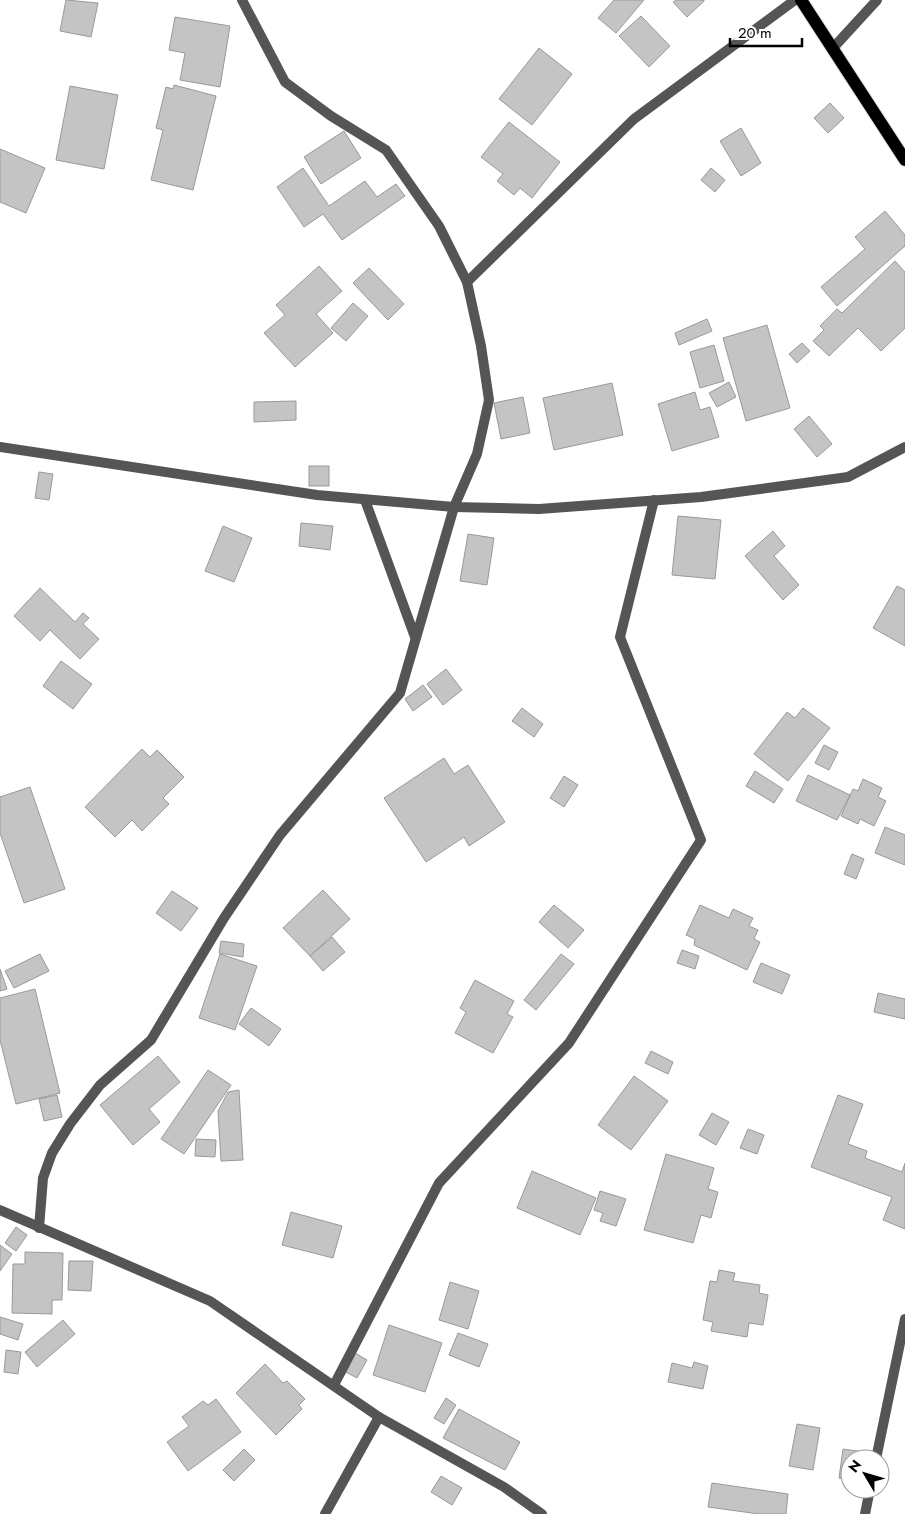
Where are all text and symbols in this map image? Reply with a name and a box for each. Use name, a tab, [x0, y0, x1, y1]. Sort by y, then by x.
scale bar	[730, 15, 802, 47]
text: 20 m	[738, 22, 772, 44]
north arrow	[840, 1449, 890, 1499]
text: N	[843, 1455, 866, 1477]

